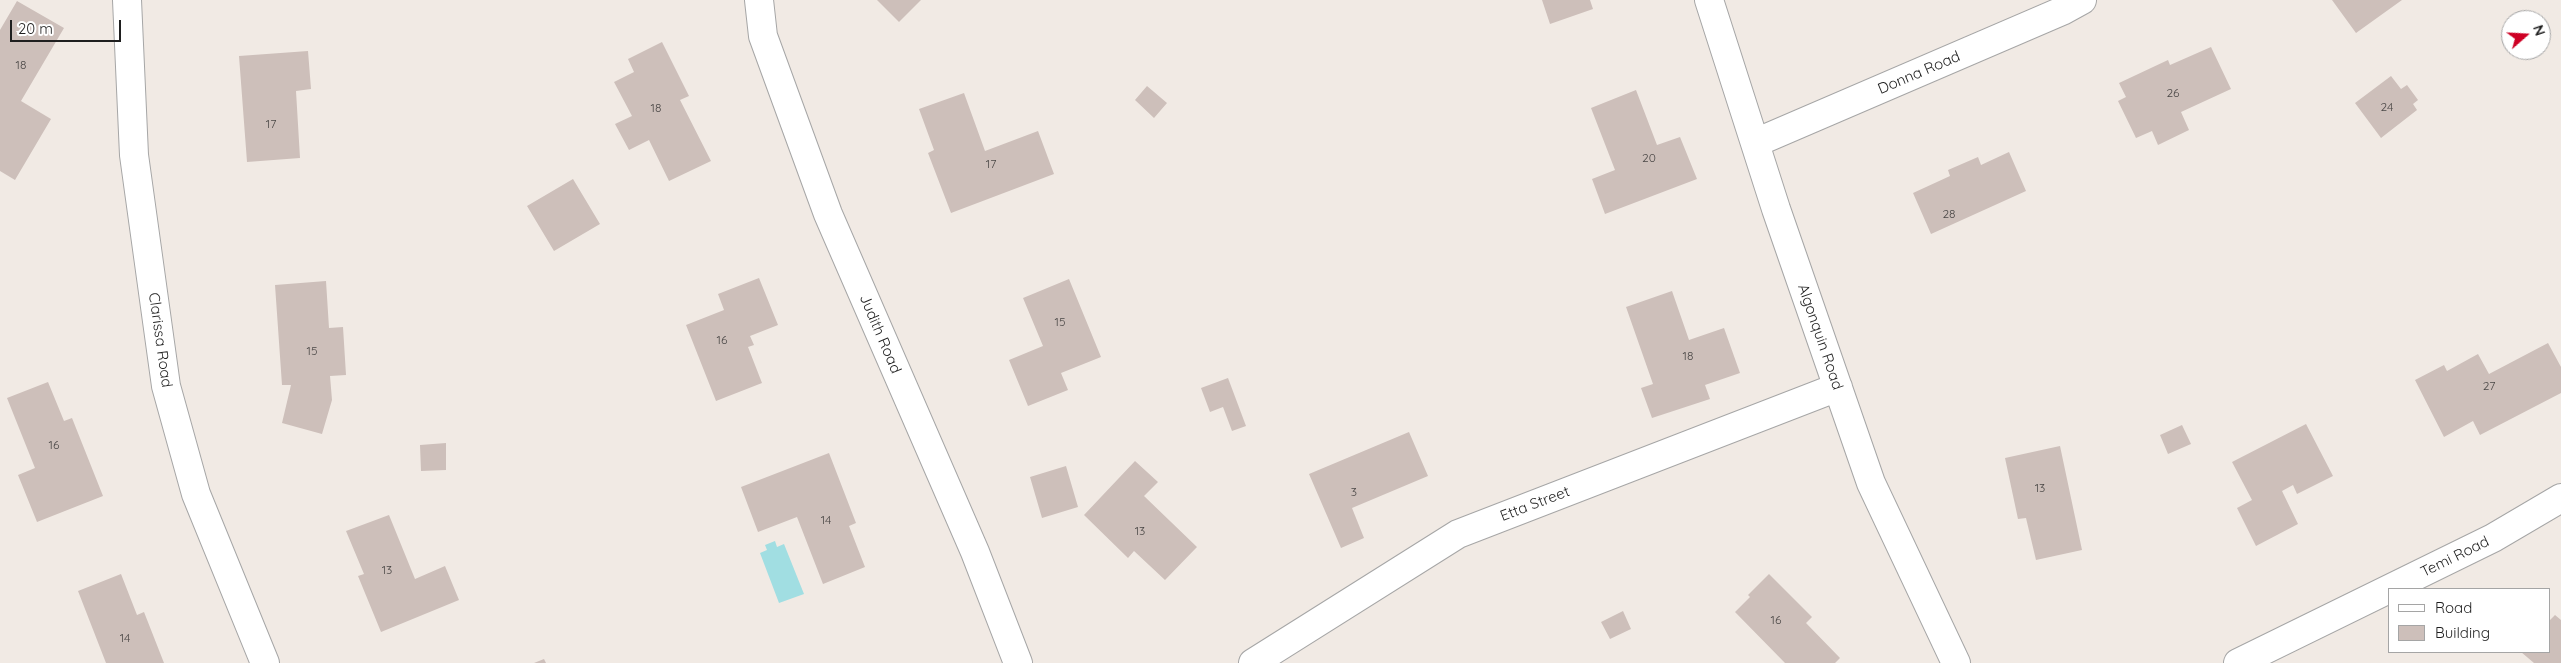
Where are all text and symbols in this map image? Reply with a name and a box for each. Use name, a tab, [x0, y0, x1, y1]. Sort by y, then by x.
scale bar	[12, 10, 124, 42]
north arrow	[2501, 10, 2551, 60]
text: 20 m	[18, 19, 53, 38]
text: N	[2529, 23, 2549, 38]
street label: Donna Road	[1875, 48, 1963, 98]
house number: 18	[16, 58, 26, 72]
house number: 26	[2166, 86, 2180, 100]
house number: 24	[2381, 100, 2393, 114]
house number: 18	[651, 101, 661, 115]
house number: 17	[266, 117, 276, 131]
house number: 20	[1642, 151, 1656, 165]
house number: 17	[986, 157, 996, 171]
house number: 28	[1942, 207, 1956, 221]
street label: Algonquin Road	[1793, 282, 1847, 392]
street label: Clarissa Road	[144, 291, 176, 389]
street label: Judith Road	[855, 292, 905, 376]
house number: 15	[1055, 315, 1065, 329]
house number: 16	[717, 333, 727, 347]
house number: 15	[307, 344, 317, 358]
house number: 18	[1683, 349, 1693, 363]
house number: 27	[2483, 379, 2495, 393]
house number: 16	[49, 438, 59, 452]
house number: 13	[2035, 481, 2045, 495]
street label: Etta Street	[1498, 483, 1572, 525]
house number: 3	[1351, 485, 1357, 499]
house number: 14	[821, 513, 831, 527]
house number: 13	[1135, 524, 1145, 538]
street label: Temi Road	[2418, 533, 2492, 581]
house number: 13	[382, 563, 392, 577]
legend	[2388, 588, 2551, 653]
text: Road	[2435, 598, 2472, 617]
house number: 16	[1771, 613, 1781, 627]
text: Building	[2435, 623, 2490, 642]
house number: 14	[120, 631, 130, 645]

